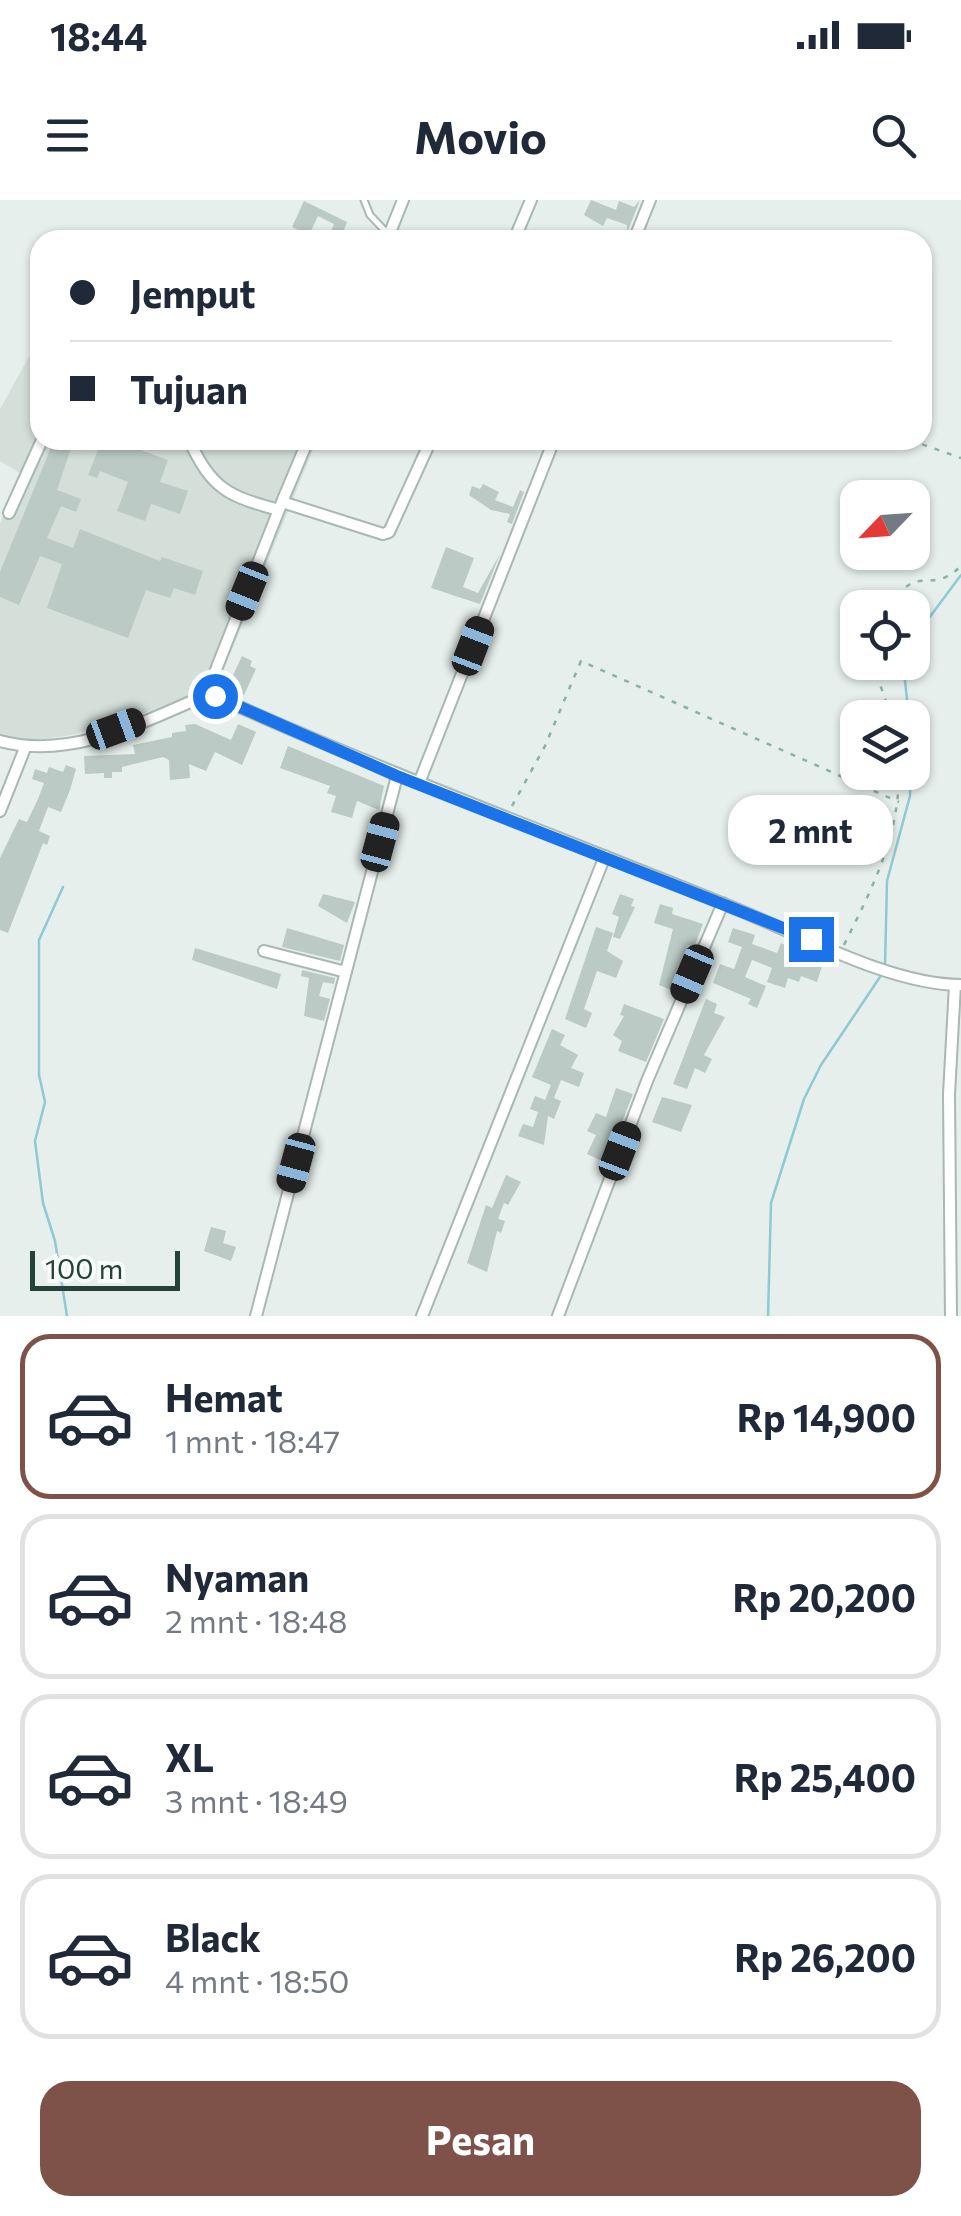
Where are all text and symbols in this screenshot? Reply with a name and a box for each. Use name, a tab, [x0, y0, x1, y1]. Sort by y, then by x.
text: 18:44	[50, 12, 147, 59]
icon: menu	[40, 108, 95, 163]
text: Movio	[414, 108, 547, 163]
icon: search	[866, 108, 921, 163]
text: Jemput	[130, 269, 256, 316]
text: Tujuan	[130, 365, 248, 412]
north arrow	[840, 480, 930, 570]
map controls	[840, 480, 930, 790]
car	[222, 558, 272, 624]
button: locate	[840, 590, 930, 680]
car	[448, 613, 498, 679]
route start	[193, 674, 238, 719]
button: layers	[840, 700, 930, 790]
car	[83, 705, 149, 753]
callout: 2 mnt	[728, 794, 894, 864]
car	[358, 809, 402, 875]
text: 2 mnt	[768, 810, 853, 850]
route end	[789, 917, 834, 962]
car	[666, 941, 718, 1007]
car	[595, 1118, 645, 1184]
car	[274, 1130, 318, 1196]
scale bar	[30, 1246, 180, 1290]
text: 100 m	[45, 1251, 123, 1285]
icon: car	[45, 1372, 135, 1462]
text: Hemat	[165, 1373, 283, 1420]
text: Rp 14,900	[737, 1393, 916, 1440]
text: 1 mnt · 18:47	[165, 1420, 340, 1460]
icon: car	[45, 1552, 135, 1642]
text: Nyaman	[165, 1553, 309, 1600]
text: Rp 20,200	[732, 1573, 916, 1620]
text: 2 mnt · 18:48	[165, 1600, 347, 1640]
icon: car	[45, 1732, 135, 1822]
text: XL	[165, 1733, 214, 1780]
text: Rp 25,400	[734, 1753, 916, 1800]
text: 3 mnt · 18:49	[165, 1780, 348, 1820]
icon: car	[45, 1912, 135, 2002]
text: Black	[165, 1913, 261, 1960]
text: Rp 26,200	[734, 1933, 916, 1980]
text: 4 mnt · 18:50	[165, 1960, 349, 2000]
button: Pesan	[40, 2081, 921, 2196]

